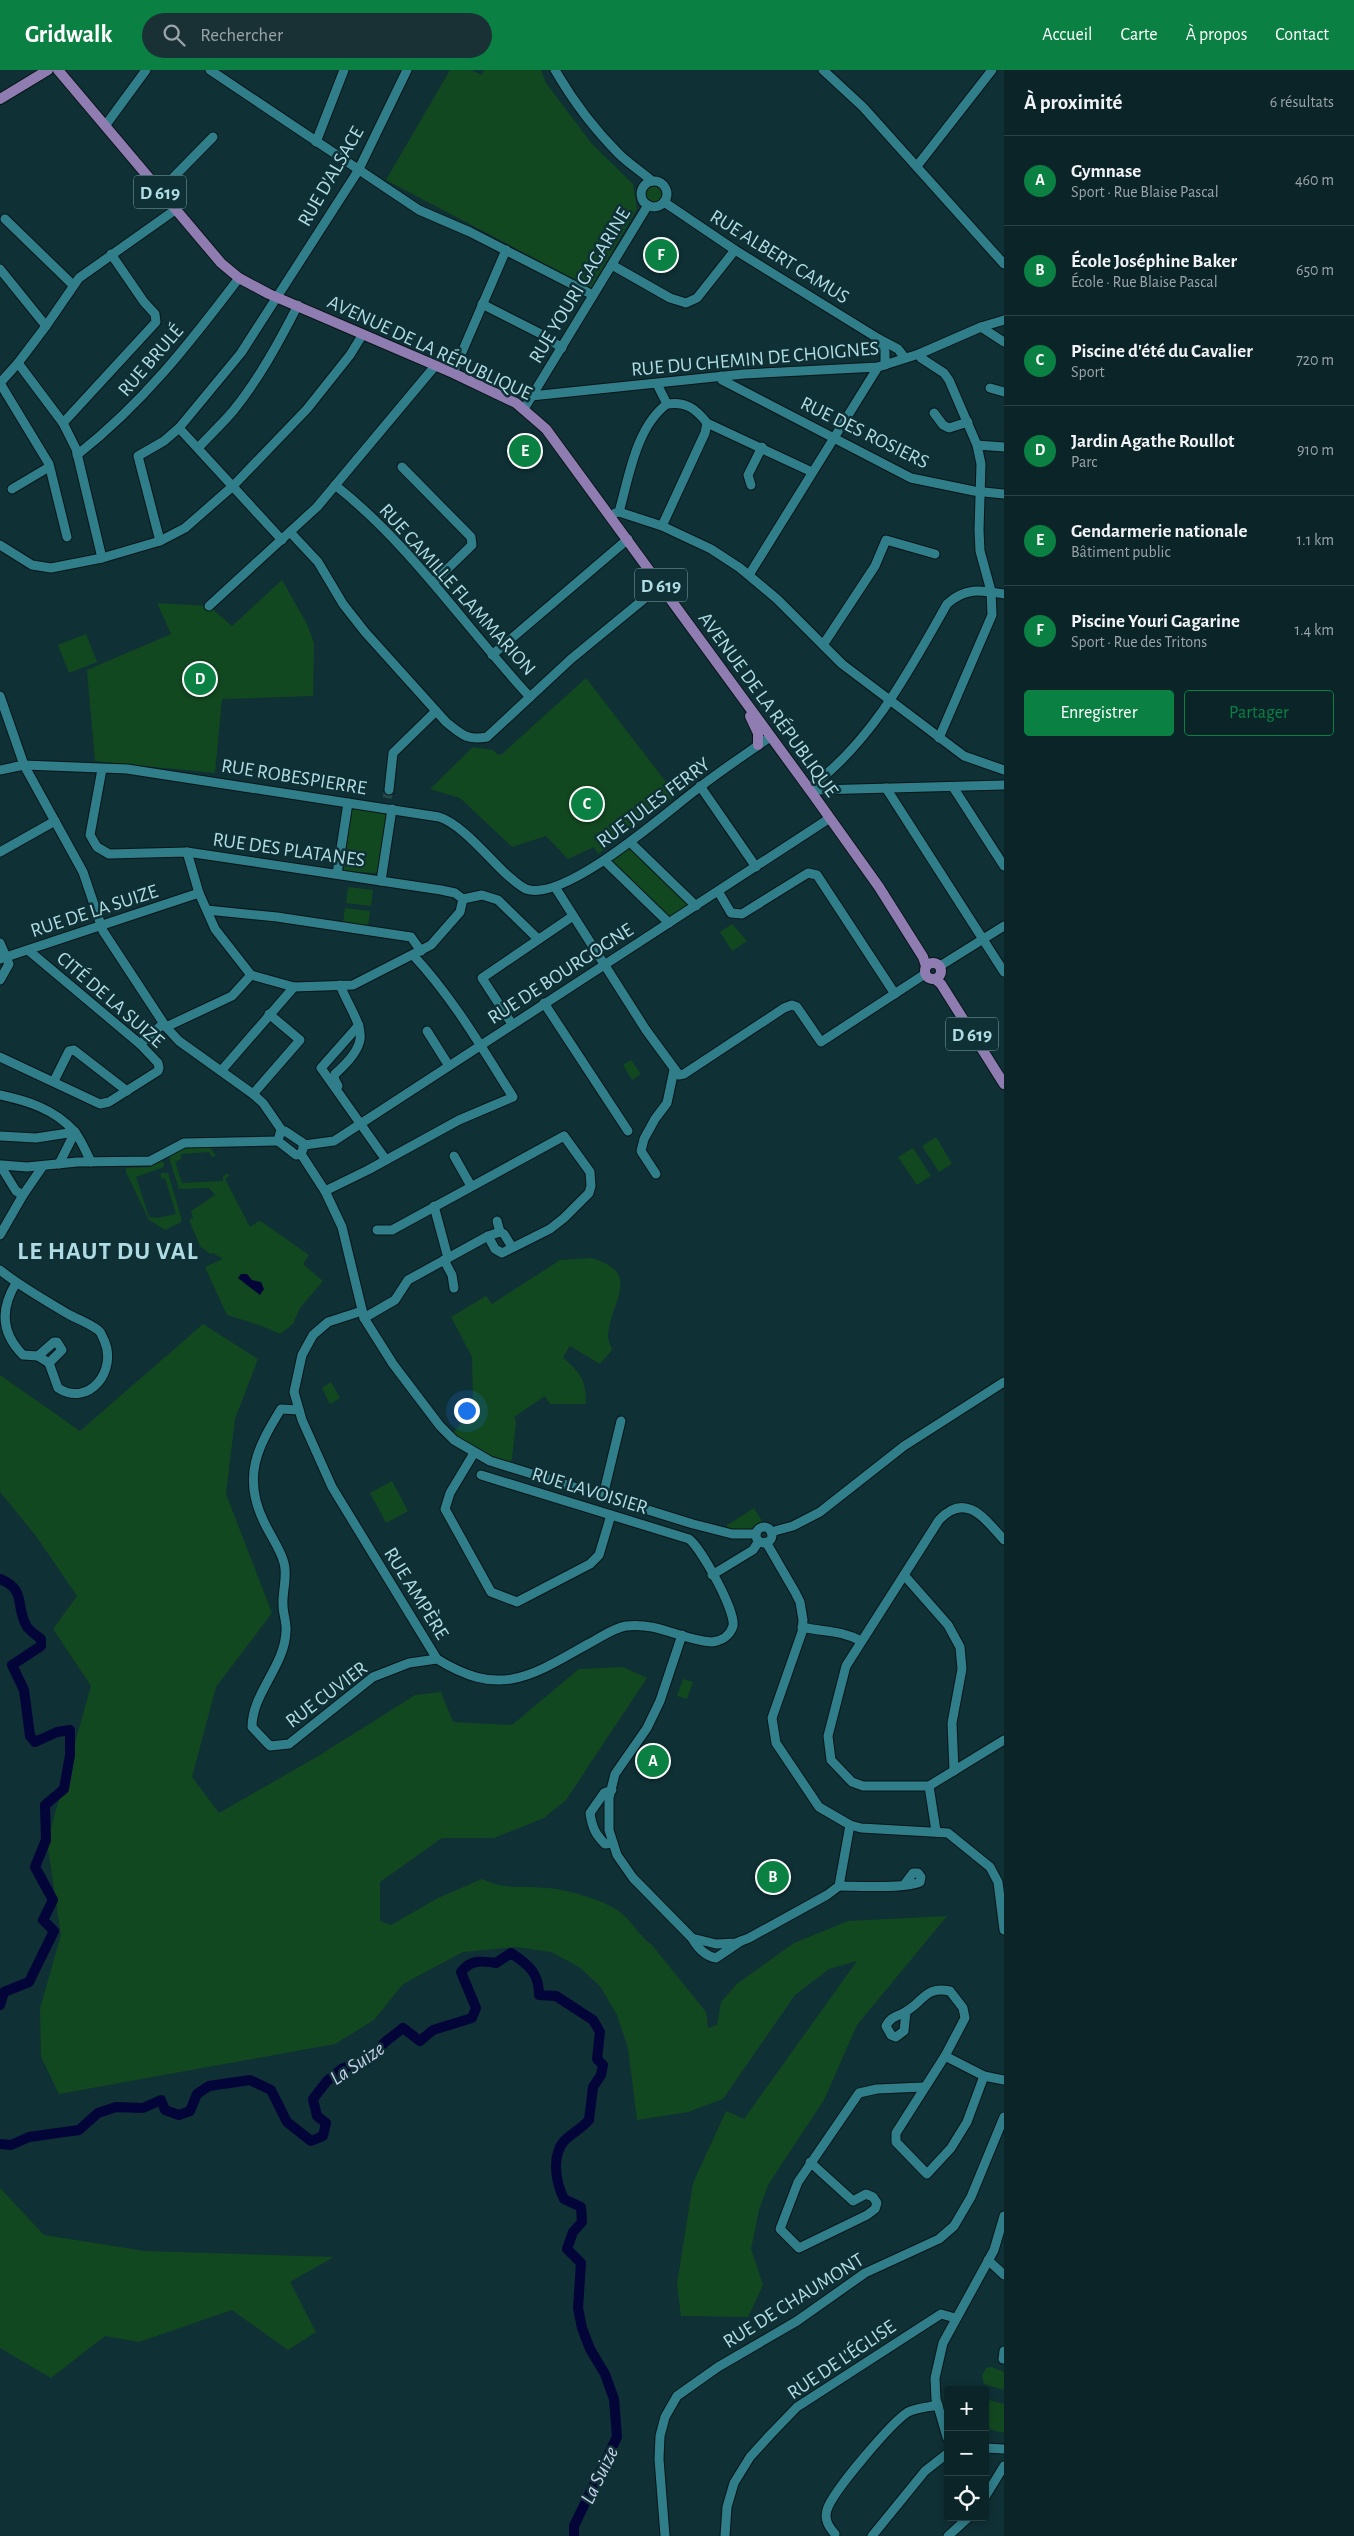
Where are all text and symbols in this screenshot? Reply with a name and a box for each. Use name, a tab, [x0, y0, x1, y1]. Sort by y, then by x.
search box	[142, 13, 492, 58]
icon: search	[160, 21, 188, 49]
text: Gridwalk	[25, 23, 112, 47]
text: Rechercher	[200, 26, 283, 45]
text: Accueil	[1042, 26, 1093, 44]
text: Carte	[1121, 26, 1158, 44]
text: À propos	[1186, 26, 1247, 44]
text: Contact	[1275, 26, 1329, 44]
text: À proximité	[1024, 92, 1122, 113]
text: 6 résultats	[1270, 94, 1334, 110]
street label: RUE D'ALSACE	[294, 123, 368, 230]
text: Gymnase	[1071, 162, 1141, 181]
text: A	[1035, 172, 1045, 188]
text: 460 m	[1295, 172, 1334, 188]
road number: D 619	[134, 175, 186, 208]
text: Sport · Rue Blaise Pascal	[1071, 184, 1219, 200]
street label: RUE YOURI GAGARINE	[526, 204, 634, 367]
street label: RUE ALBERT CAMUS	[706, 206, 852, 308]
pin: F	[645, 236, 677, 274]
text: École Joséphine Baker	[1071, 252, 1237, 271]
text: B	[1035, 262, 1045, 278]
text: 650 m	[1296, 262, 1334, 278]
text: École · Rue Blaise Pascal	[1071, 274, 1218, 290]
street label: AVENUE DE LA RÉPUBLIQUE	[324, 291, 536, 404]
street label: RUE BRULÉ	[114, 320, 187, 400]
street label: RUE DU CHEMIN DE CHOIGNES	[630, 338, 880, 380]
text: Piscine d'été du Cavalier	[1071, 342, 1253, 361]
text: C	[1036, 352, 1044, 368]
text: 720 m	[1296, 352, 1334, 368]
text: Sport	[1071, 364, 1105, 380]
street label: RUE DES ROSIERS	[797, 393, 932, 473]
pin: E	[509, 432, 541, 470]
text: Jardin Agathe Roullot	[1071, 432, 1234, 451]
text: D	[1035, 442, 1045, 458]
text: 910 m	[1297, 442, 1334, 458]
text: Parc	[1071, 454, 1097, 470]
street label: RUE CAMILLE FLAMMARION	[375, 500, 539, 679]
text: Gendarmerie nationale	[1071, 522, 1247, 541]
text: E	[1036, 532, 1044, 548]
text: 1.1 km	[1297, 532, 1334, 548]
text: Bâtiment public	[1071, 544, 1171, 560]
road number: D 619	[635, 568, 687, 602]
street label: AVENUE DE LA RÉPUBLIQUE	[695, 608, 843, 801]
text: Piscine Youri Gagarine	[1071, 612, 1240, 631]
text: F	[1036, 622, 1044, 638]
text: 1.4 km	[1294, 622, 1334, 638]
text: Sport · Rue des Tritons	[1071, 634, 1207, 650]
pin: D	[184, 660, 216, 698]
button: Enregistrer	[1024, 690, 1174, 736]
button: Partager	[1184, 690, 1334, 736]
street label: RUE JULES FERRY	[593, 754, 714, 852]
street label: RUE ROBESPIERRE	[220, 756, 368, 798]
pin: C	[571, 785, 603, 823]
street label: RUE DES PLATANES	[211, 829, 366, 871]
street label: RUE DE LA SUIZE	[28, 881, 161, 941]
street label: RUE DE BOURGOGNE	[484, 919, 637, 1028]
street label: CITÉ DE LA SUIZE	[53, 947, 169, 1052]
road number: D 619	[946, 1018, 998, 1051]
district label: LE HAUT DU VAL	[17, 1239, 199, 1264]
your location	[454, 1398, 480, 1424]
street label: RUE LAVOISIER	[529, 1464, 650, 1518]
street label: RUE AMPÈRE	[380, 1543, 453, 1643]
street label: RUE CUVIER	[282, 1658, 371, 1732]
pin: A	[637, 1742, 669, 1780]
pin: B	[757, 1858, 789, 1896]
water label: La Suize	[326, 2038, 388, 2089]
street label: RUE DE CHAUMONT	[720, 2249, 867, 2352]
street label: RUE DE L'ÉGLISE	[783, 2315, 900, 2403]
map controls	[944, 2386, 989, 2521]
button: +	[944, 2386, 989, 2431]
button: −	[944, 2431, 989, 2476]
water label: La Suize	[577, 2443, 622, 2507]
button: locate	[944, 2476, 989, 2521]

